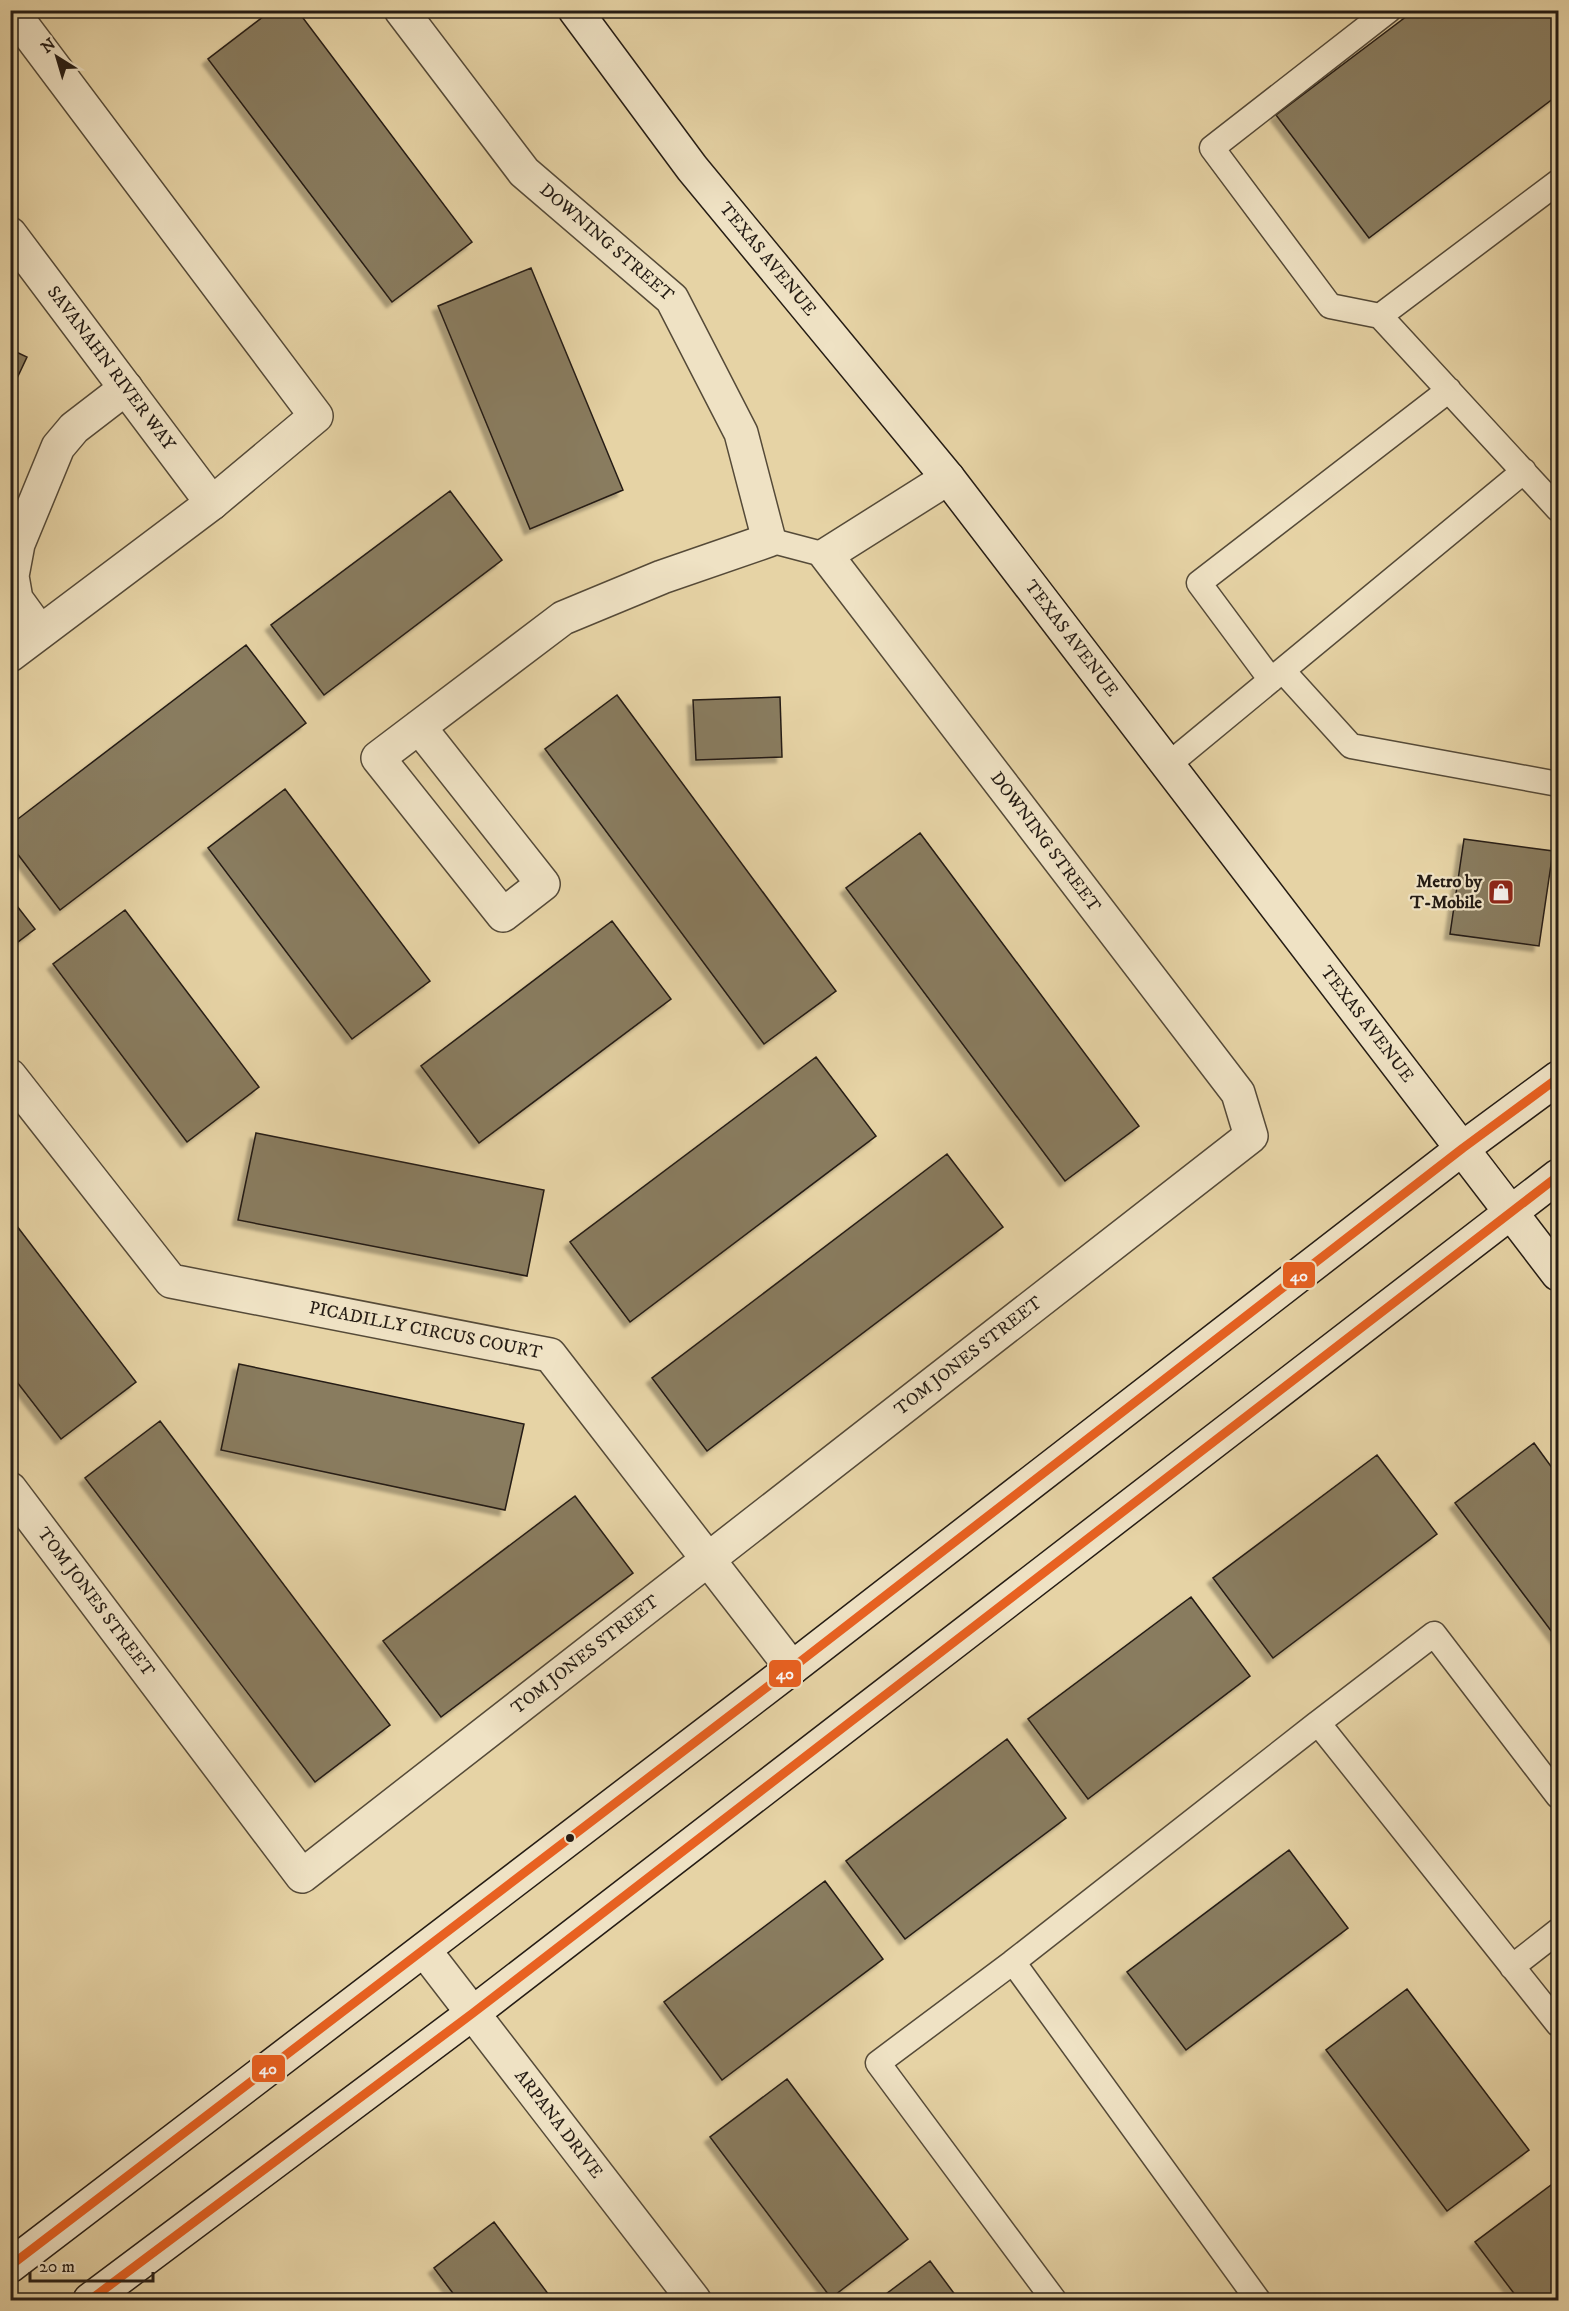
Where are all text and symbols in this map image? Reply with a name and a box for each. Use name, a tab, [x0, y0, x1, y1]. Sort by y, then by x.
north arrow	[27, 27, 87, 87]
text: N	[37, 34, 60, 58]
street label: DOWNING STREET	[535, 179, 678, 307]
street label: TEXAS AVENUE	[714, 198, 821, 321]
street label: SAVANAHN RIVER WAY	[42, 282, 180, 455]
street label: TEXAS AVENUE	[1020, 576, 1123, 701]
street label: DOWNING STREET	[985, 768, 1105, 917]
place label: Metro by T-Mobile	[1409, 871, 1483, 914]
shop icon: Metro by T-Mobile	[1486, 877, 1516, 907]
street label: TEXAS AVENUE	[1315, 962, 1418, 1087]
line badge: 40	[1282, 1261, 1316, 1289]
text: 40	[1289, 1266, 1308, 1286]
street label: TOM JONES STREET	[890, 1292, 1047, 1421]
street label: PICADILLY CIRCUS COURT	[307, 1297, 544, 1364]
street label: TOM JONES STREET	[32, 1523, 159, 1682]
street label: TOM JONES STREET	[507, 1591, 664, 1720]
line badge: 40	[768, 1659, 802, 1688]
text: 40	[775, 1664, 794, 1684]
unlabelled marker	[564, 1832, 576, 1844]
line badge: 40	[251, 2054, 286, 2083]
text: 40	[258, 2059, 277, 2079]
street label: ARPANA DRIVE	[510, 2065, 607, 2183]
scale bar	[30, 2245, 153, 2283]
text: 20 m	[39, 2256, 75, 2278]

